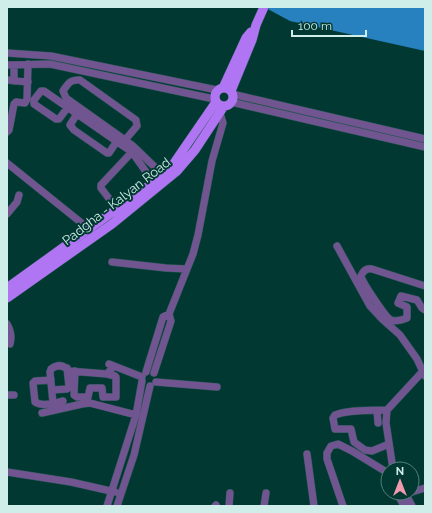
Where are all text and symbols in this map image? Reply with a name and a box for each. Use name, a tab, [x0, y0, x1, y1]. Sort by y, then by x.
scale bar	[292, 12, 366, 38]
text: 100 m	[298, 19, 332, 33]
street label: Padgha - Kalyan Road	[59, 155, 173, 248]
north arrow	[380, 461, 420, 501]
text: N	[396, 465, 404, 478]

